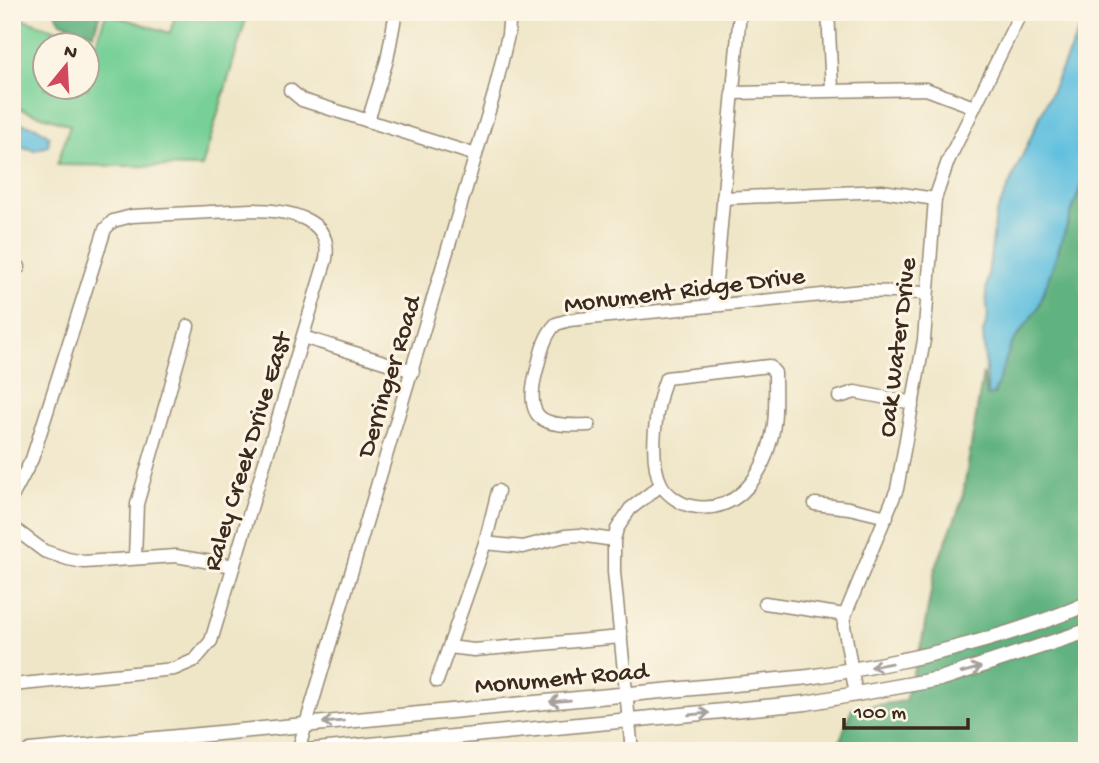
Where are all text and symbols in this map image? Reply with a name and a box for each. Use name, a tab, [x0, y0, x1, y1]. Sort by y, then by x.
north arrow	[32, 32, 102, 102]
text: N	[61, 40, 80, 66]
street label: Oak Water Drive	[873, 256, 926, 439]
street label: Monument Ridge Drive	[562, 262, 807, 323]
street label: Derringer Road	[351, 291, 431, 464]
street label: Raley Creek Drive East	[198, 327, 301, 575]
street label: Monument Road	[473, 657, 651, 704]
one-way arrow	[870, 659, 893, 673]
one-way arrow	[960, 663, 982, 676]
scale bar	[844, 686, 968, 730]
one-way arrow	[549, 695, 572, 708]
text: 100 m	[853, 702, 906, 727]
one-way arrow	[687, 707, 710, 720]
one-way arrow	[322, 716, 345, 729]

